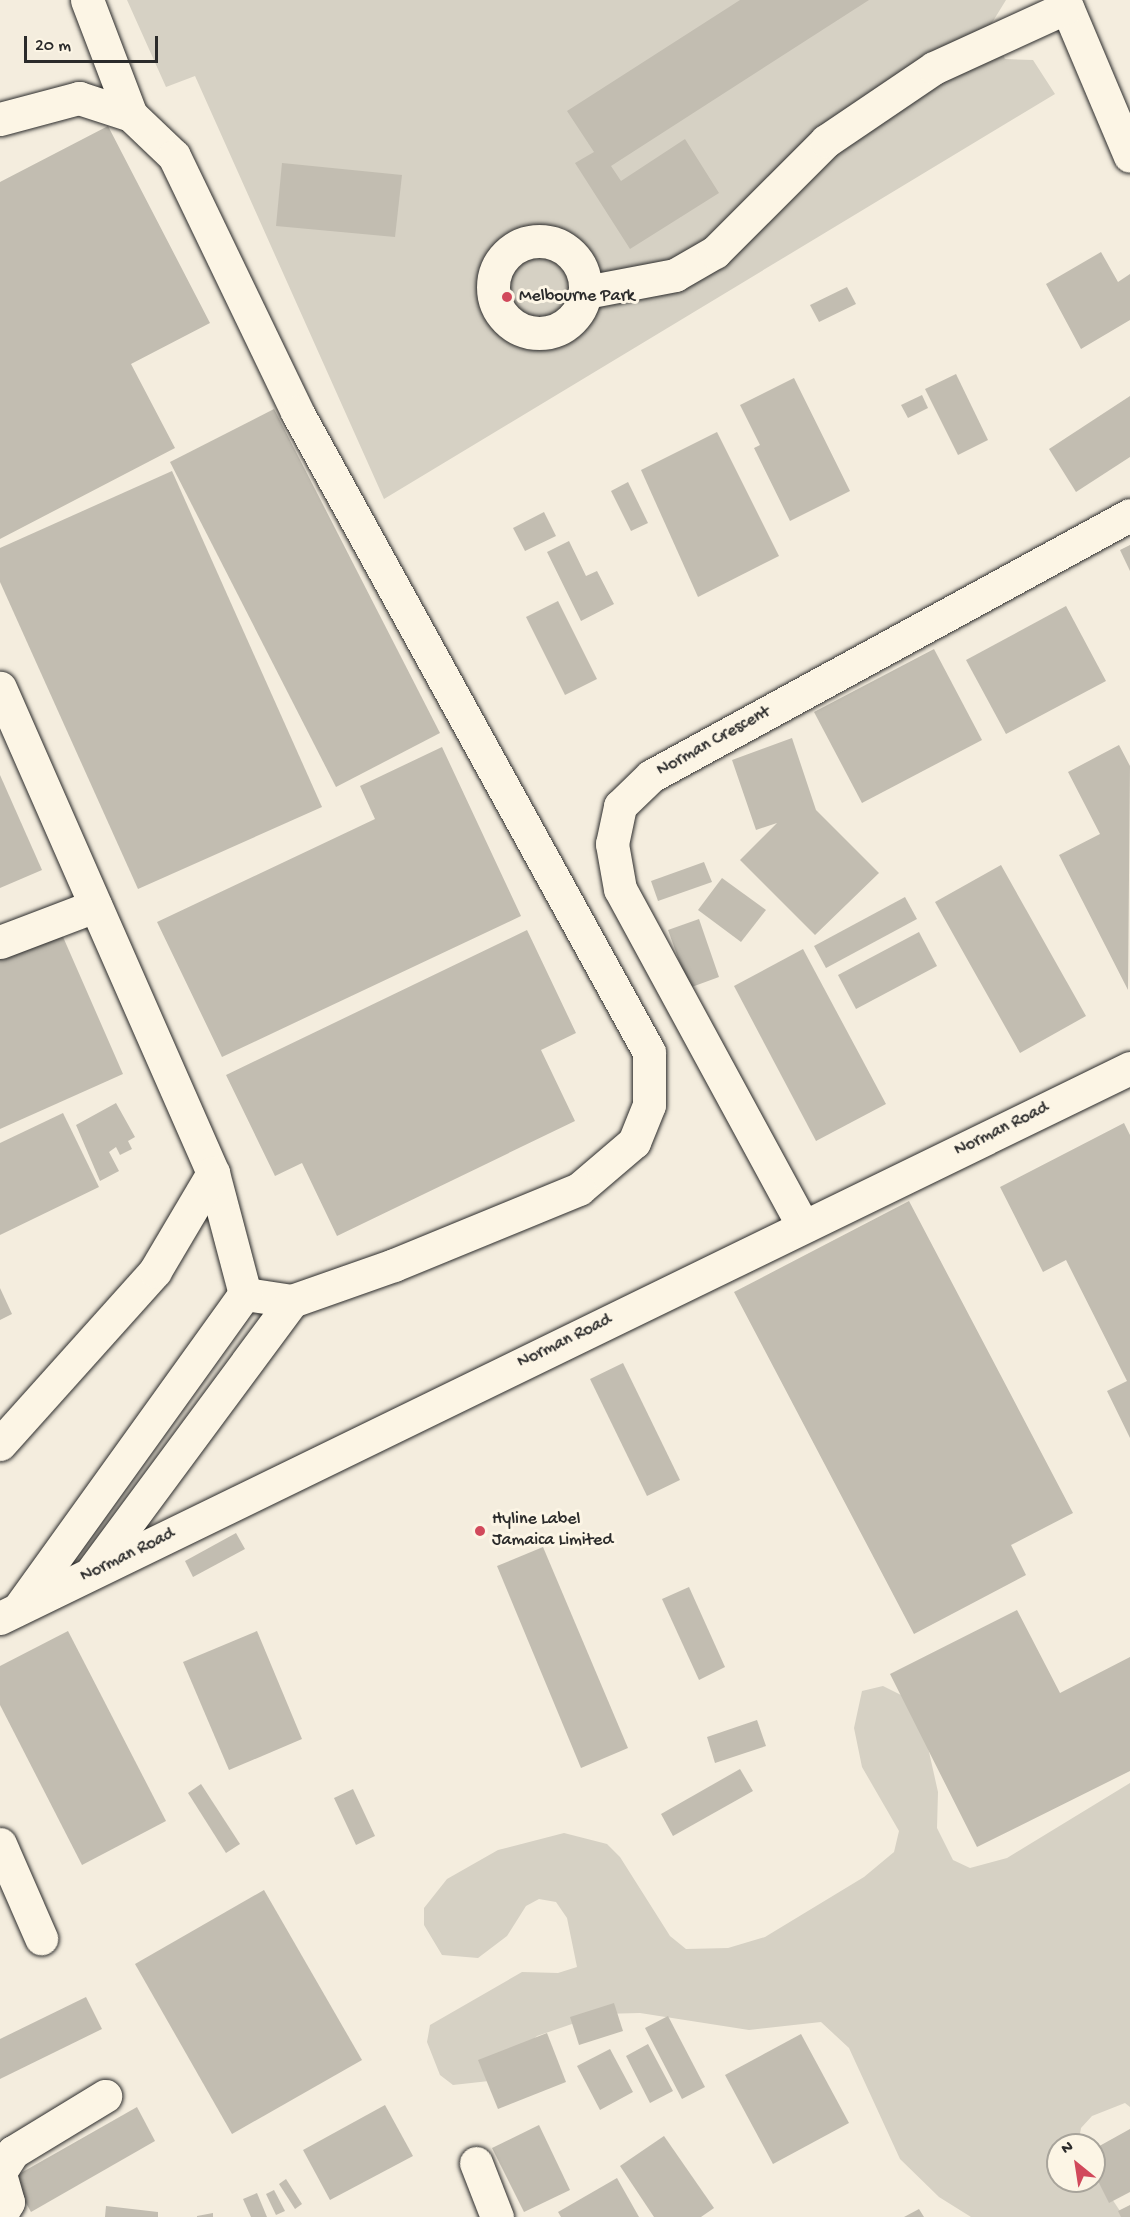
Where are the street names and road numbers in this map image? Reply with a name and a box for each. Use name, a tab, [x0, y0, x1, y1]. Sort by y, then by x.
street label: Norman Crescent	[653, 702, 775, 782]
street label: Norman Road	[951, 1098, 1053, 1162]
street label: Norman Road	[514, 1310, 616, 1374]
street label: Norman Road	[77, 1524, 179, 1588]

